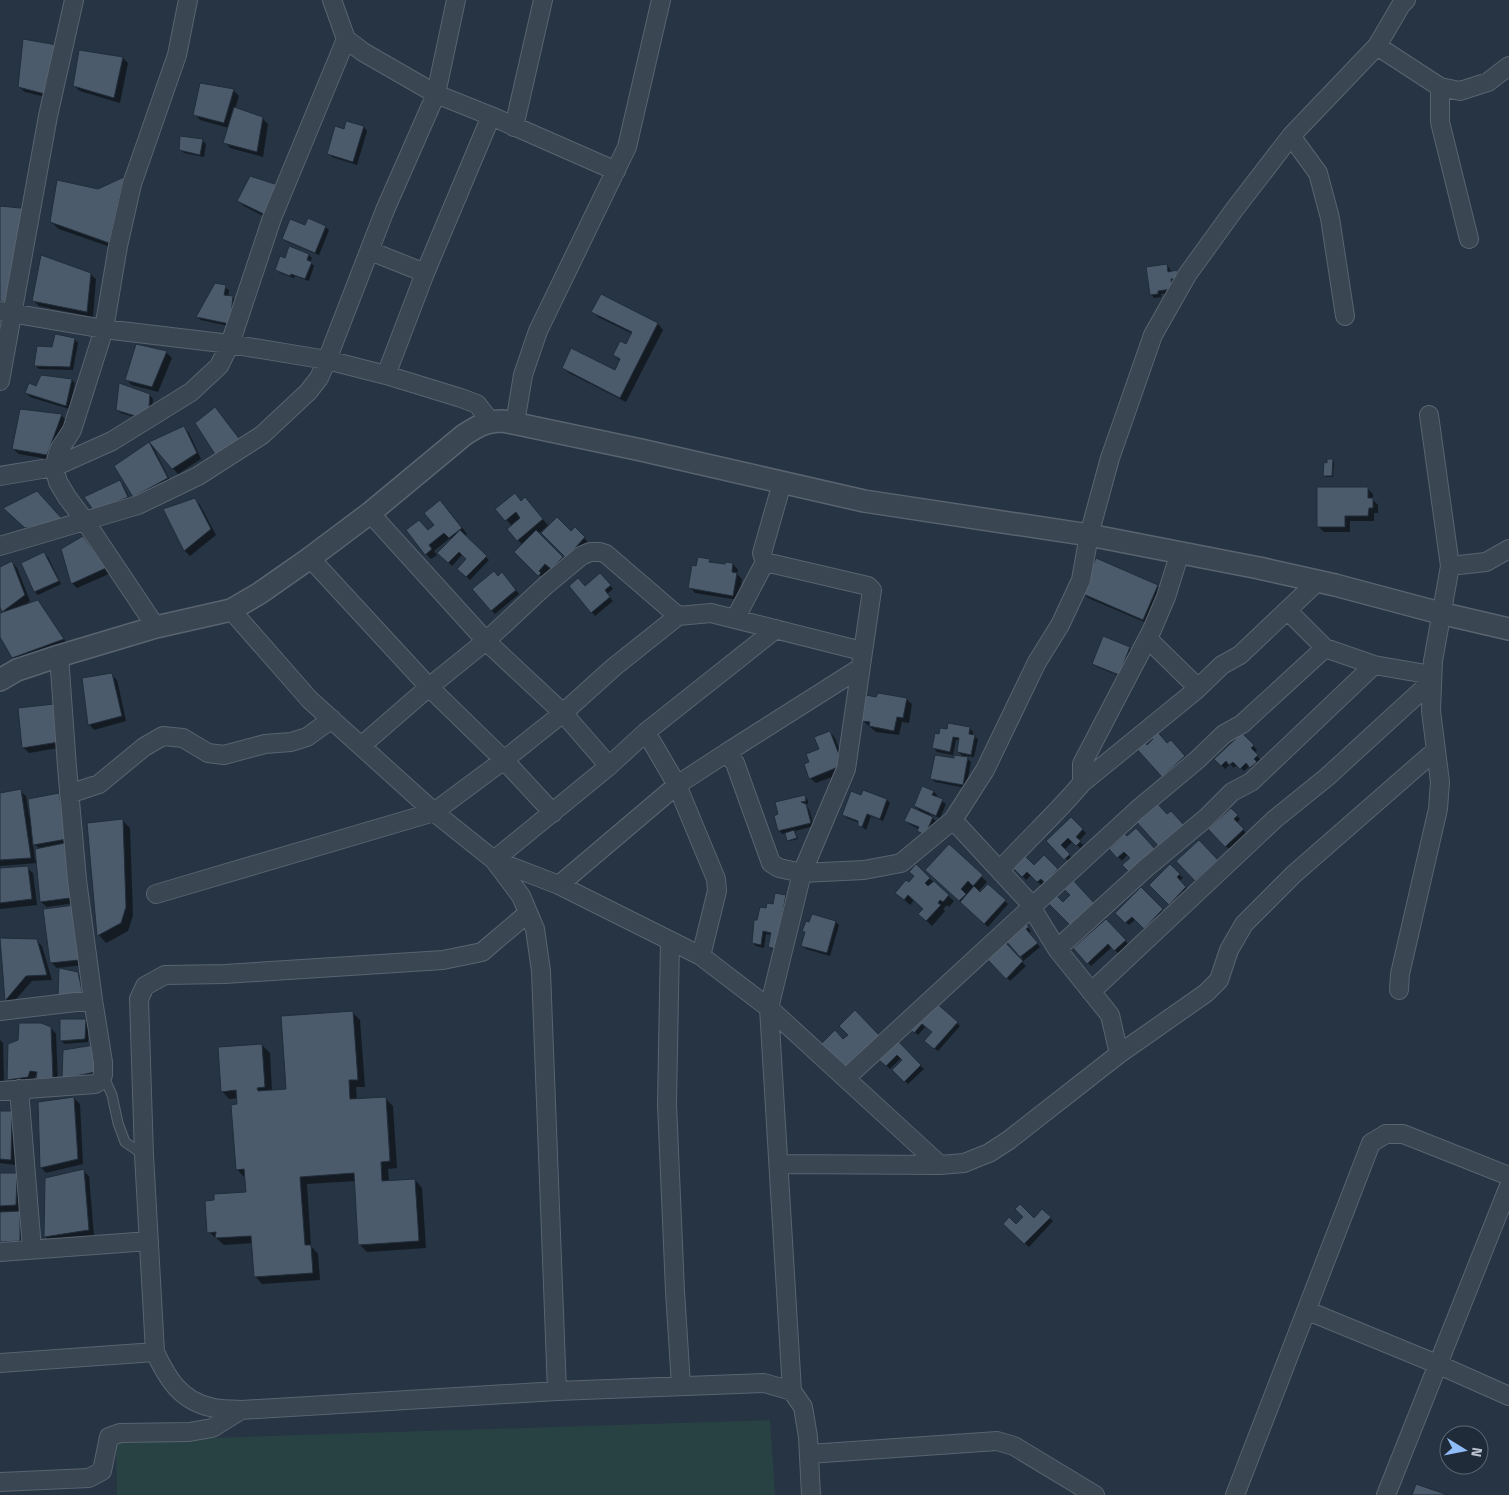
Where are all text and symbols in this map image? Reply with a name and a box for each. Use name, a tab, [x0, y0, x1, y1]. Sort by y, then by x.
north arrow	[1439, 1425, 1489, 1475]
text: N	[1467, 1446, 1485, 1458]

